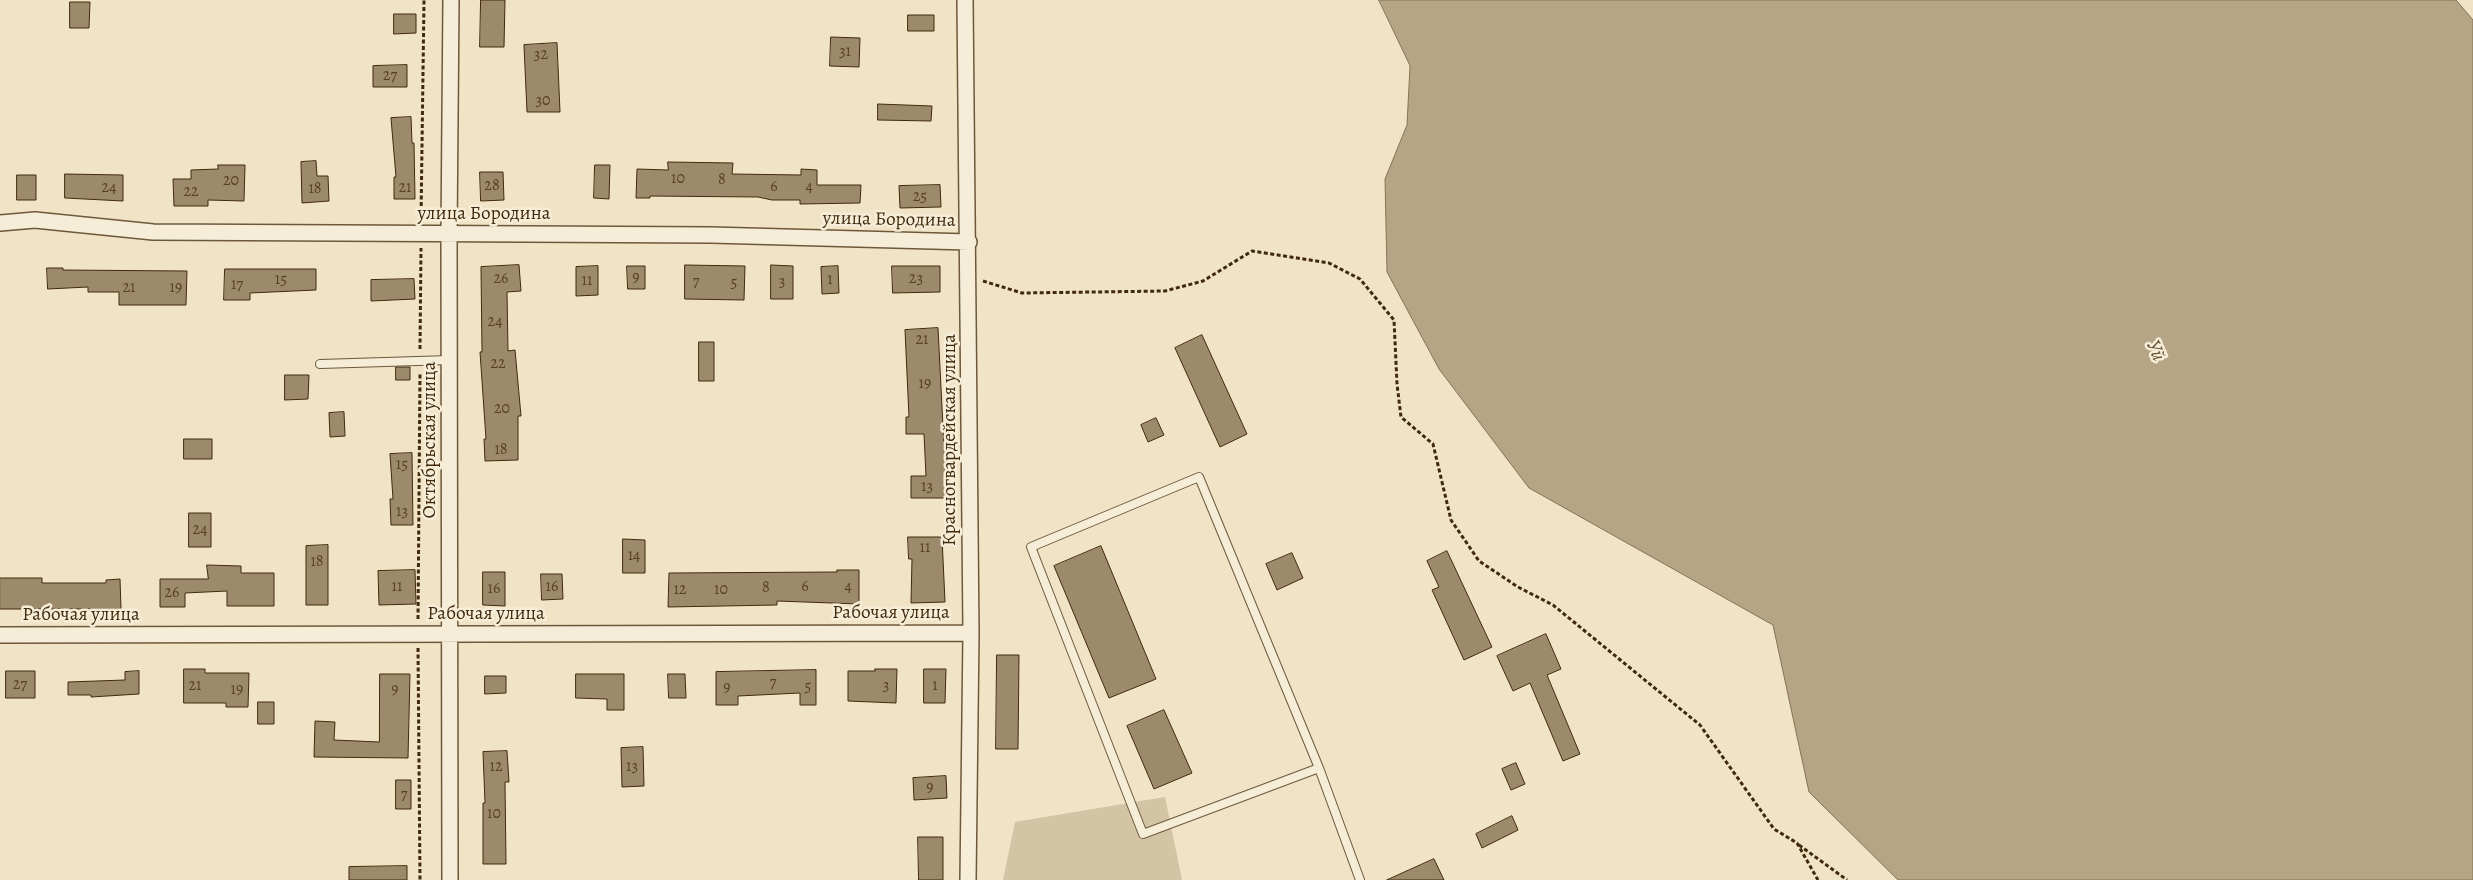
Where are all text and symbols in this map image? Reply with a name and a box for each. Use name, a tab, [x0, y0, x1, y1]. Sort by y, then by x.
house number: 31	[839, 42, 851, 62]
house number: 32	[534, 45, 548, 65]
house number: 27	[383, 66, 397, 86]
house number: 30	[535, 91, 551, 111]
house number: 10	[671, 169, 685, 189]
house number: 8	[718, 170, 726, 190]
house number: 20	[223, 171, 239, 191]
house number: 28	[484, 176, 500, 196]
house number: 6	[770, 177, 778, 197]
house number: 4	[805, 177, 813, 197]
house number: 24	[102, 178, 116, 198]
house number: 21	[398, 178, 412, 198]
house number: 18	[308, 179, 322, 199]
house number: 22	[183, 182, 199, 202]
house number: 25	[913, 187, 927, 207]
street label: улица Бородина	[417, 203, 551, 225]
street label: улица Бородина	[822, 207, 956, 233]
house number: 9	[632, 268, 640, 288]
house number: 26	[494, 269, 508, 289]
house number: 23	[909, 269, 923, 289]
house number: 15	[275, 270, 287, 290]
house number: 1	[827, 270, 833, 290]
house number: 11	[582, 271, 592, 291]
house number: 7	[693, 272, 699, 292]
house number: 3	[779, 272, 785, 292]
house number: 5	[731, 273, 737, 293]
house number: 17	[231, 275, 243, 295]
house number: 21	[122, 278, 136, 298]
house number: 19	[170, 278, 182, 298]
house number: 24	[488, 312, 502, 332]
house number: 21	[915, 330, 929, 350]
street label: Красногвардейская улица	[939, 334, 961, 546]
water label: Уй	[2140, 337, 2170, 365]
house number: 22	[490, 354, 506, 374]
street label: Октябрьская улица	[419, 362, 441, 518]
house number: 19	[919, 374, 931, 394]
house number: 20	[494, 399, 510, 419]
house number: 18	[494, 440, 508, 460]
house number: 15	[396, 455, 408, 475]
house number: 13	[921, 477, 933, 497]
house number: 13	[396, 502, 408, 522]
house number: 24	[193, 520, 207, 540]
house number: 11	[920, 538, 930, 558]
house number: 14	[628, 546, 640, 566]
house number: 18	[310, 552, 324, 572]
house number: 11	[392, 577, 402, 597]
house number: 16	[546, 577, 558, 597]
house number: 6	[801, 577, 809, 597]
house number: 4	[844, 577, 852, 597]
house number: 8	[762, 578, 770, 598]
house number: 16	[488, 579, 500, 599]
house number: 12	[673, 580, 687, 600]
house number: 10	[714, 580, 728, 600]
house number: 26	[165, 583, 179, 603]
street label: Рабочая улица	[832, 602, 950, 624]
street label: Рабочая улица	[427, 603, 545, 625]
street label: Рабочая улица	[22, 604, 140, 626]
house number: 7	[770, 673, 776, 693]
house number: 27	[13, 675, 27, 695]
house number: 21	[188, 676, 202, 696]
house number: 3	[883, 676, 889, 696]
house number: 1	[932, 676, 938, 696]
house number: 5	[805, 677, 811, 697]
house number: 9	[723, 678, 731, 698]
house number: 19	[231, 680, 243, 700]
house number: 9	[391, 680, 399, 700]
house number: 12	[489, 757, 503, 777]
house number: 13	[626, 757, 638, 777]
house number: 9	[926, 778, 934, 798]
house number: 7	[401, 785, 407, 805]
house number: 10	[487, 804, 501, 824]

